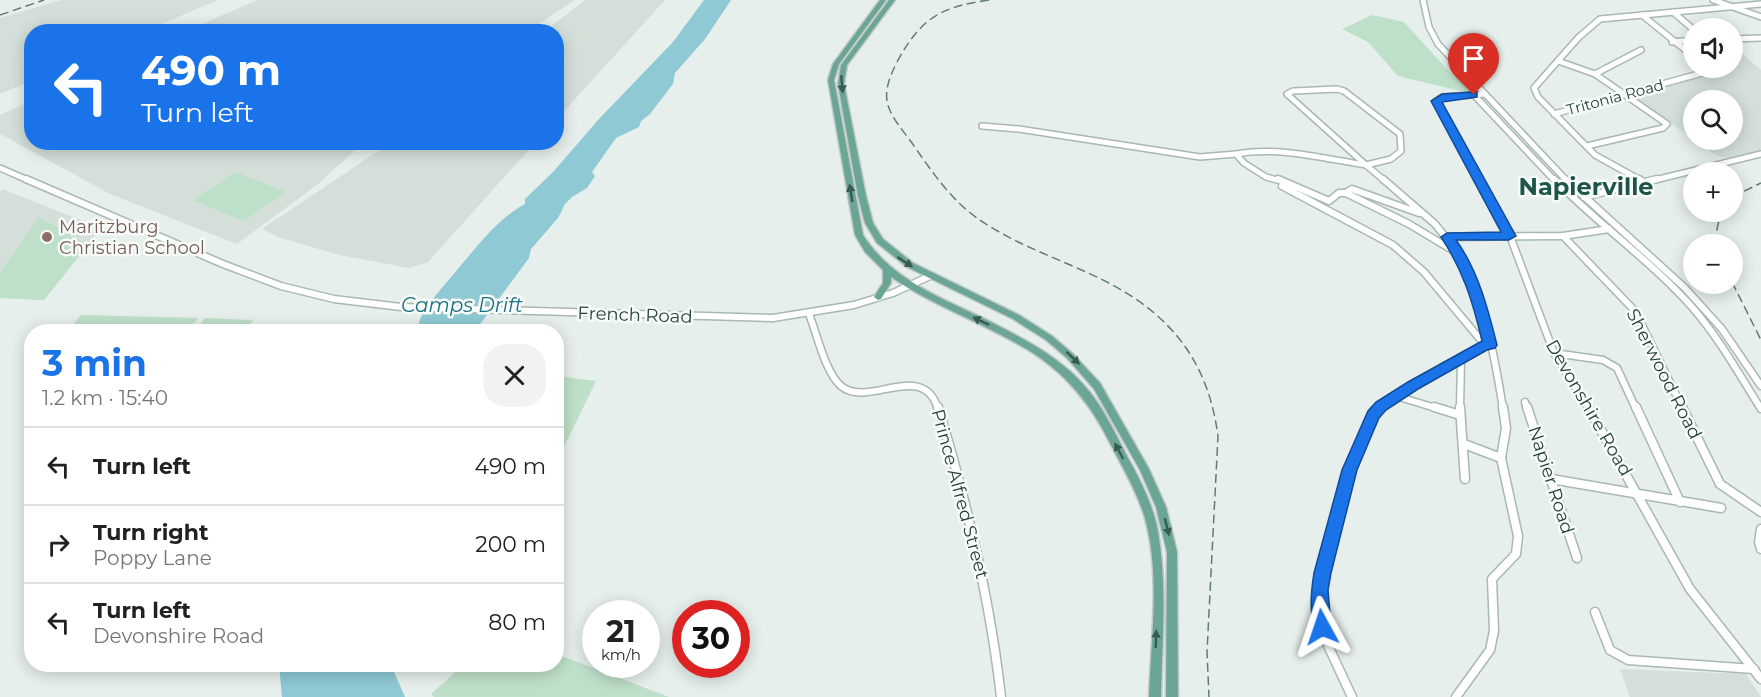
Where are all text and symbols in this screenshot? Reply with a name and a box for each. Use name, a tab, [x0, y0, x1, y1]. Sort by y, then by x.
map controls	[1683, 18, 1743, 294]
button: sound	[1683, 18, 1743, 78]
pin	[1448, 33, 1499, 95]
icon: arrive	[1457, 42, 1490, 75]
text: 490 m	[141, 44, 281, 96]
icon: left	[42, 48, 120, 126]
one-way arrow	[837, 75, 847, 94]
street label: Tritonia Road	[1564, 75, 1666, 119]
button: search	[1683, 90, 1743, 150]
text: Turn left	[141, 96, 254, 129]
button: +	[1683, 162, 1743, 222]
district label: Napierville	[1519, 172, 1654, 201]
one-way arrow	[846, 184, 855, 203]
place label: Maritzburg Christian School	[59, 216, 205, 259]
marker: Maritzburg Christian School	[40, 230, 54, 244]
button: −	[1683, 234, 1743, 294]
one-way arrow	[896, 256, 913, 267]
water label: Camps Drift	[401, 293, 523, 317]
street label: French Road	[577, 302, 693, 328]
street label: Sherwood Road	[1622, 305, 1706, 443]
one-way arrow	[973, 317, 990, 326]
street label: Devonshire Road	[1541, 336, 1637, 480]
text: 3 min	[42, 341, 147, 385]
button: close	[483, 344, 546, 407]
one-way arrow	[1065, 351, 1079, 365]
text: 1.2 km · 15:40	[42, 386, 168, 410]
street label: Prince Alfred Street	[927, 407, 993, 581]
street label: Napier Road	[1523, 423, 1579, 537]
one-way arrow	[1114, 442, 1124, 459]
icon: left	[42, 450, 75, 483]
text: Turn left	[93, 453, 191, 480]
text: 490 m	[475, 453, 546, 480]
one-way arrow	[1162, 518, 1172, 536]
text: Turn right	[93, 519, 208, 546]
icon: right	[42, 528, 75, 561]
text: 200 m	[475, 531, 546, 558]
text: Poppy Lane	[93, 546, 212, 570]
position arrow	[1290, 595, 1354, 659]
text: Turn left	[93, 597, 191, 624]
speed limit sign: 30	[672, 600, 750, 678]
icon: left	[42, 606, 75, 639]
text: 80 m	[488, 609, 546, 636]
text: 21	[606, 613, 636, 650]
text: Devonshire Road	[93, 624, 264, 648]
one-way arrow	[1152, 629, 1161, 648]
text: km/h	[601, 645, 641, 664]

